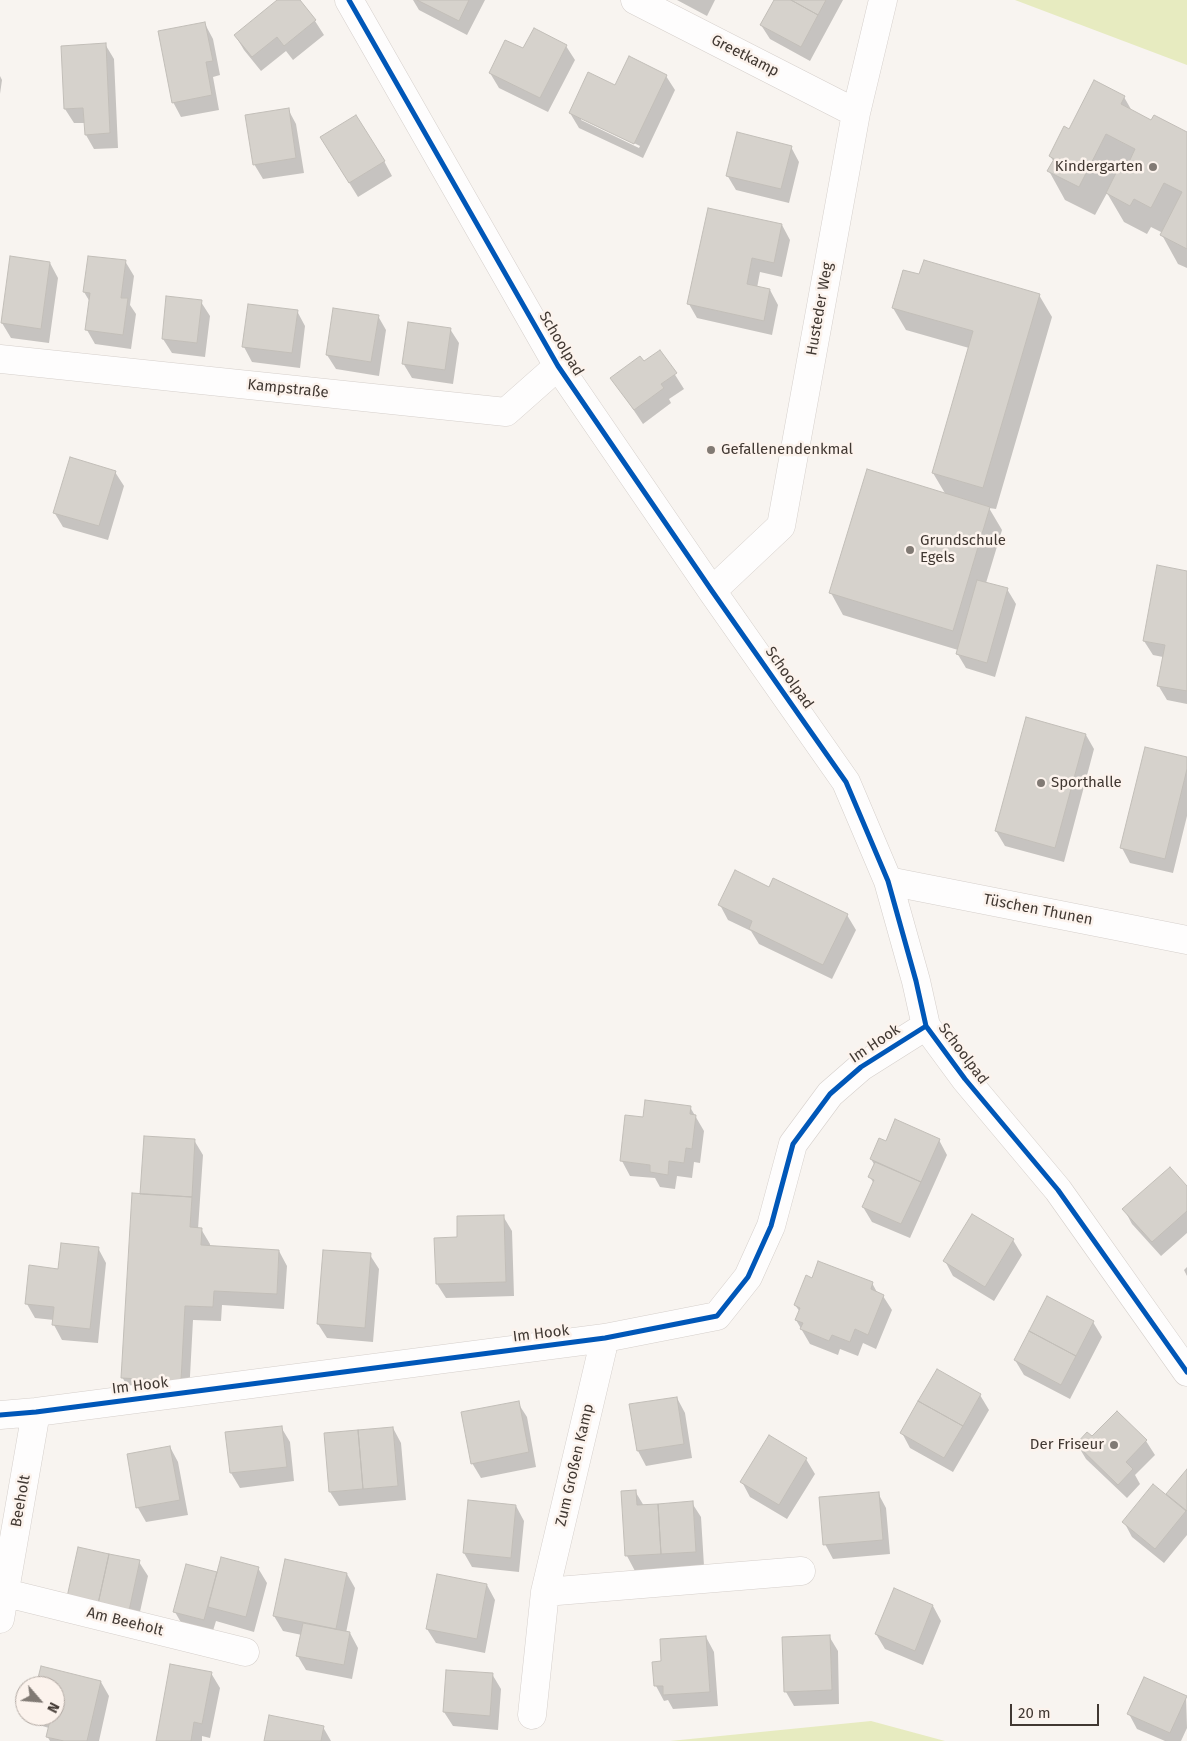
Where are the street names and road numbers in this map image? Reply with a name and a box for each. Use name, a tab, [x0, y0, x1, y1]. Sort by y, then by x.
street label: Greetkamp	[708, 31, 782, 81]
street label: Husteder Weg	[803, 261, 837, 357]
street label: Schoolpad	[535, 309, 587, 379]
street label: Kampstraße	[246, 376, 330, 402]
street label: Schoolpad	[761, 643, 817, 713]
street label: Tüschen Thunen	[982, 891, 1094, 929]
street label: Schoolpad	[934, 1020, 992, 1088]
street label: Im Hook	[846, 1021, 904, 1067]
street label: Im Hook	[512, 1322, 570, 1346]
street label: Im Hook	[111, 1374, 169, 1398]
street label: Zum Großen Kamp	[552, 1402, 598, 1528]
street label: Beeholt	[8, 1473, 34, 1529]
street label: Am Beeholt	[85, 1604, 165, 1640]

